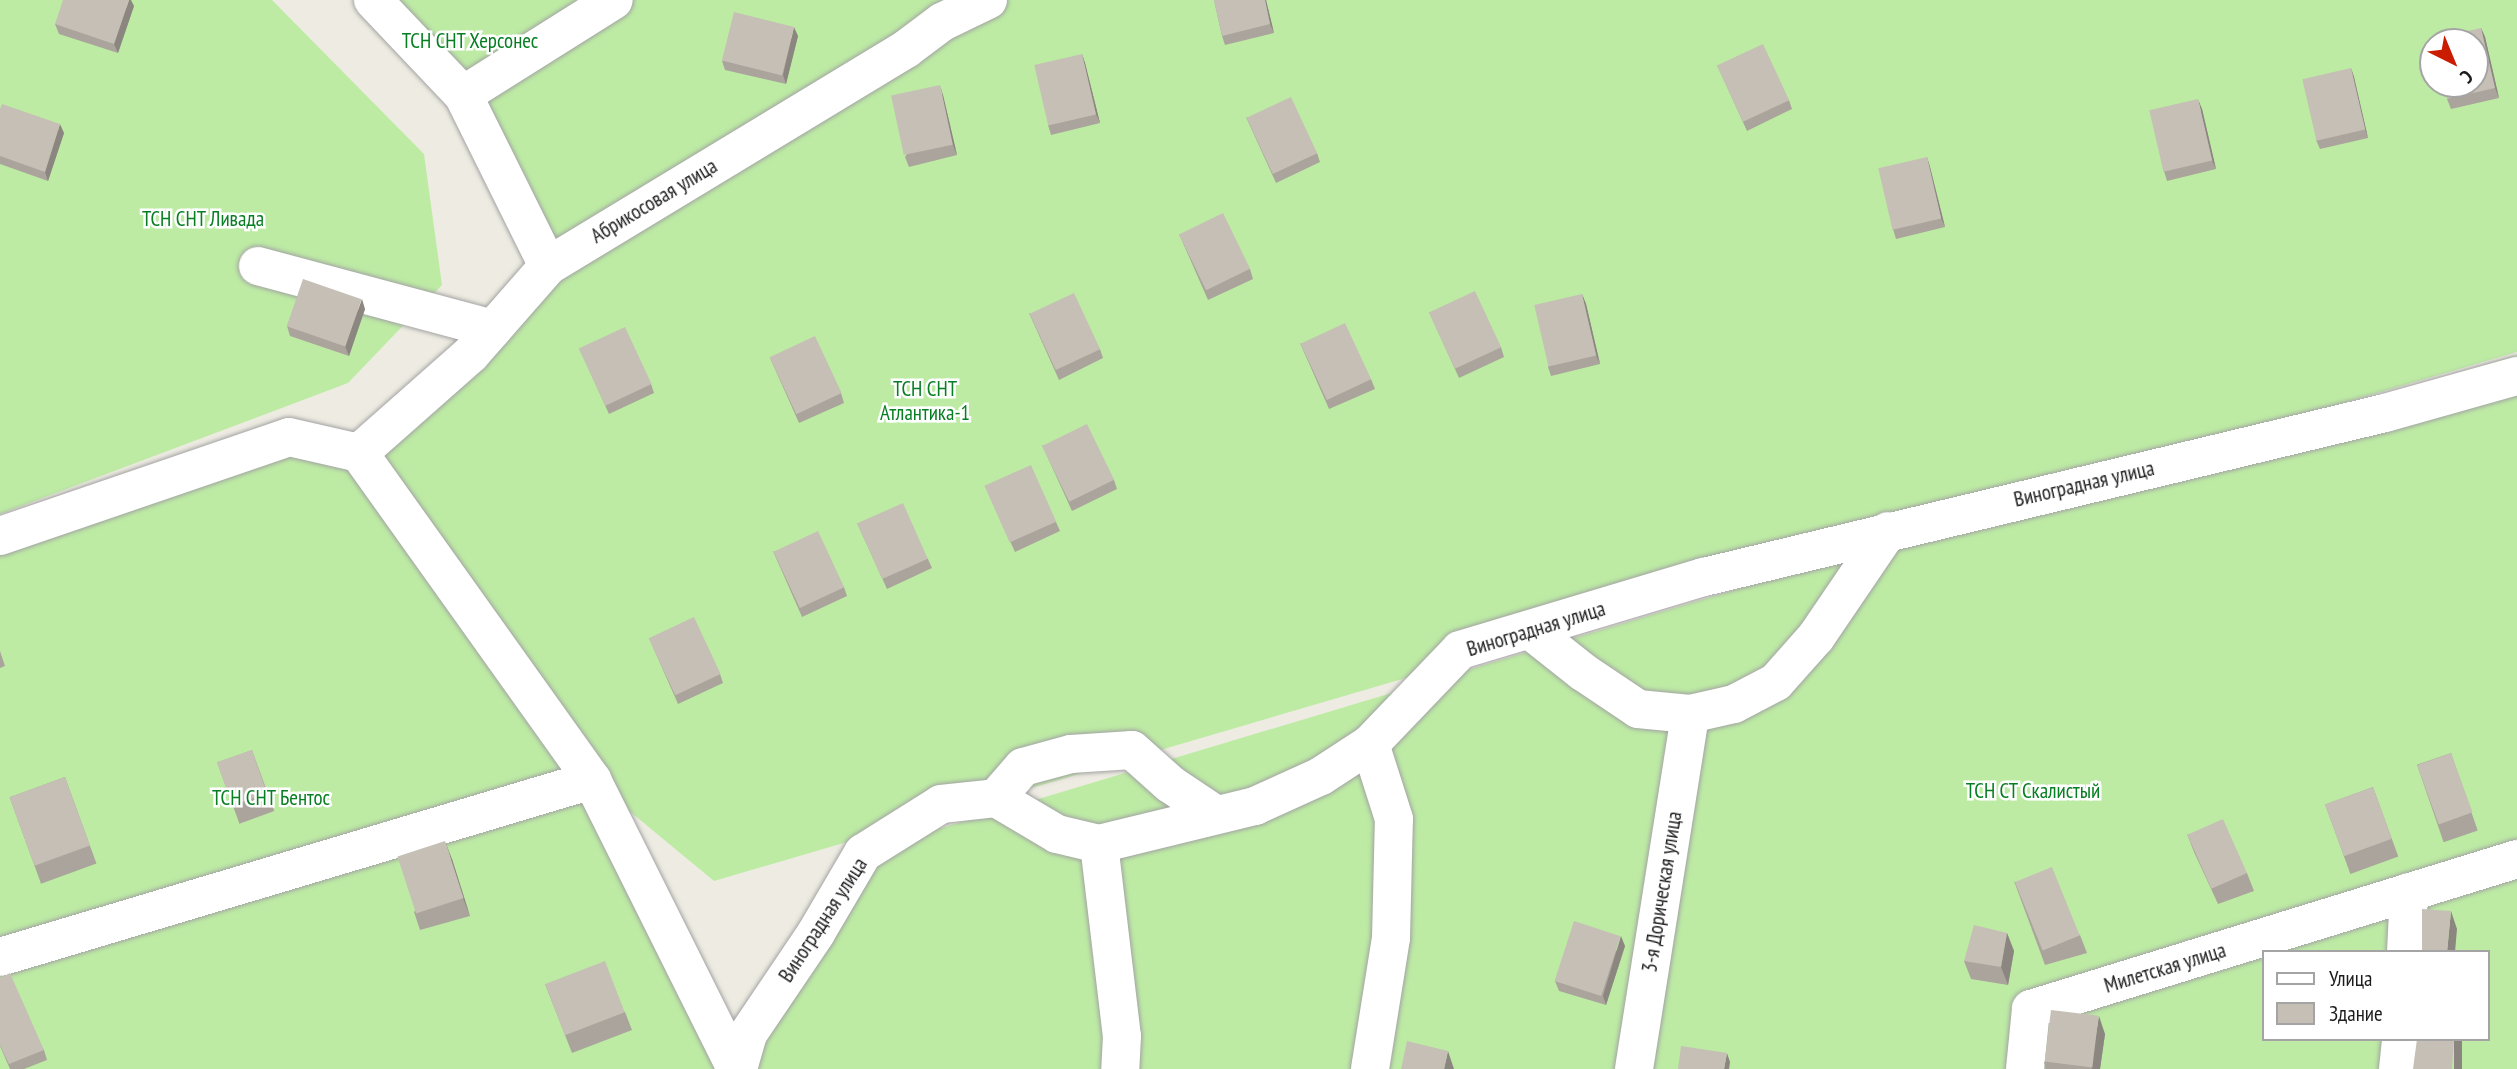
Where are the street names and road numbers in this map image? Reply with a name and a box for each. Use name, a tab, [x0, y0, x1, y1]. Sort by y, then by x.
street label: Абрикосовая улица	[586, 153, 722, 249]
street label: Виноградная улица	[2011, 456, 2157, 512]
street label: Виноградная улица	[1464, 596, 1608, 662]
street label: 3-я Дорическая улица	[1637, 810, 1687, 974]
street label: Виноградная улица	[773, 853, 873, 987]
street label: Милетская улица	[2101, 938, 2229, 998]

